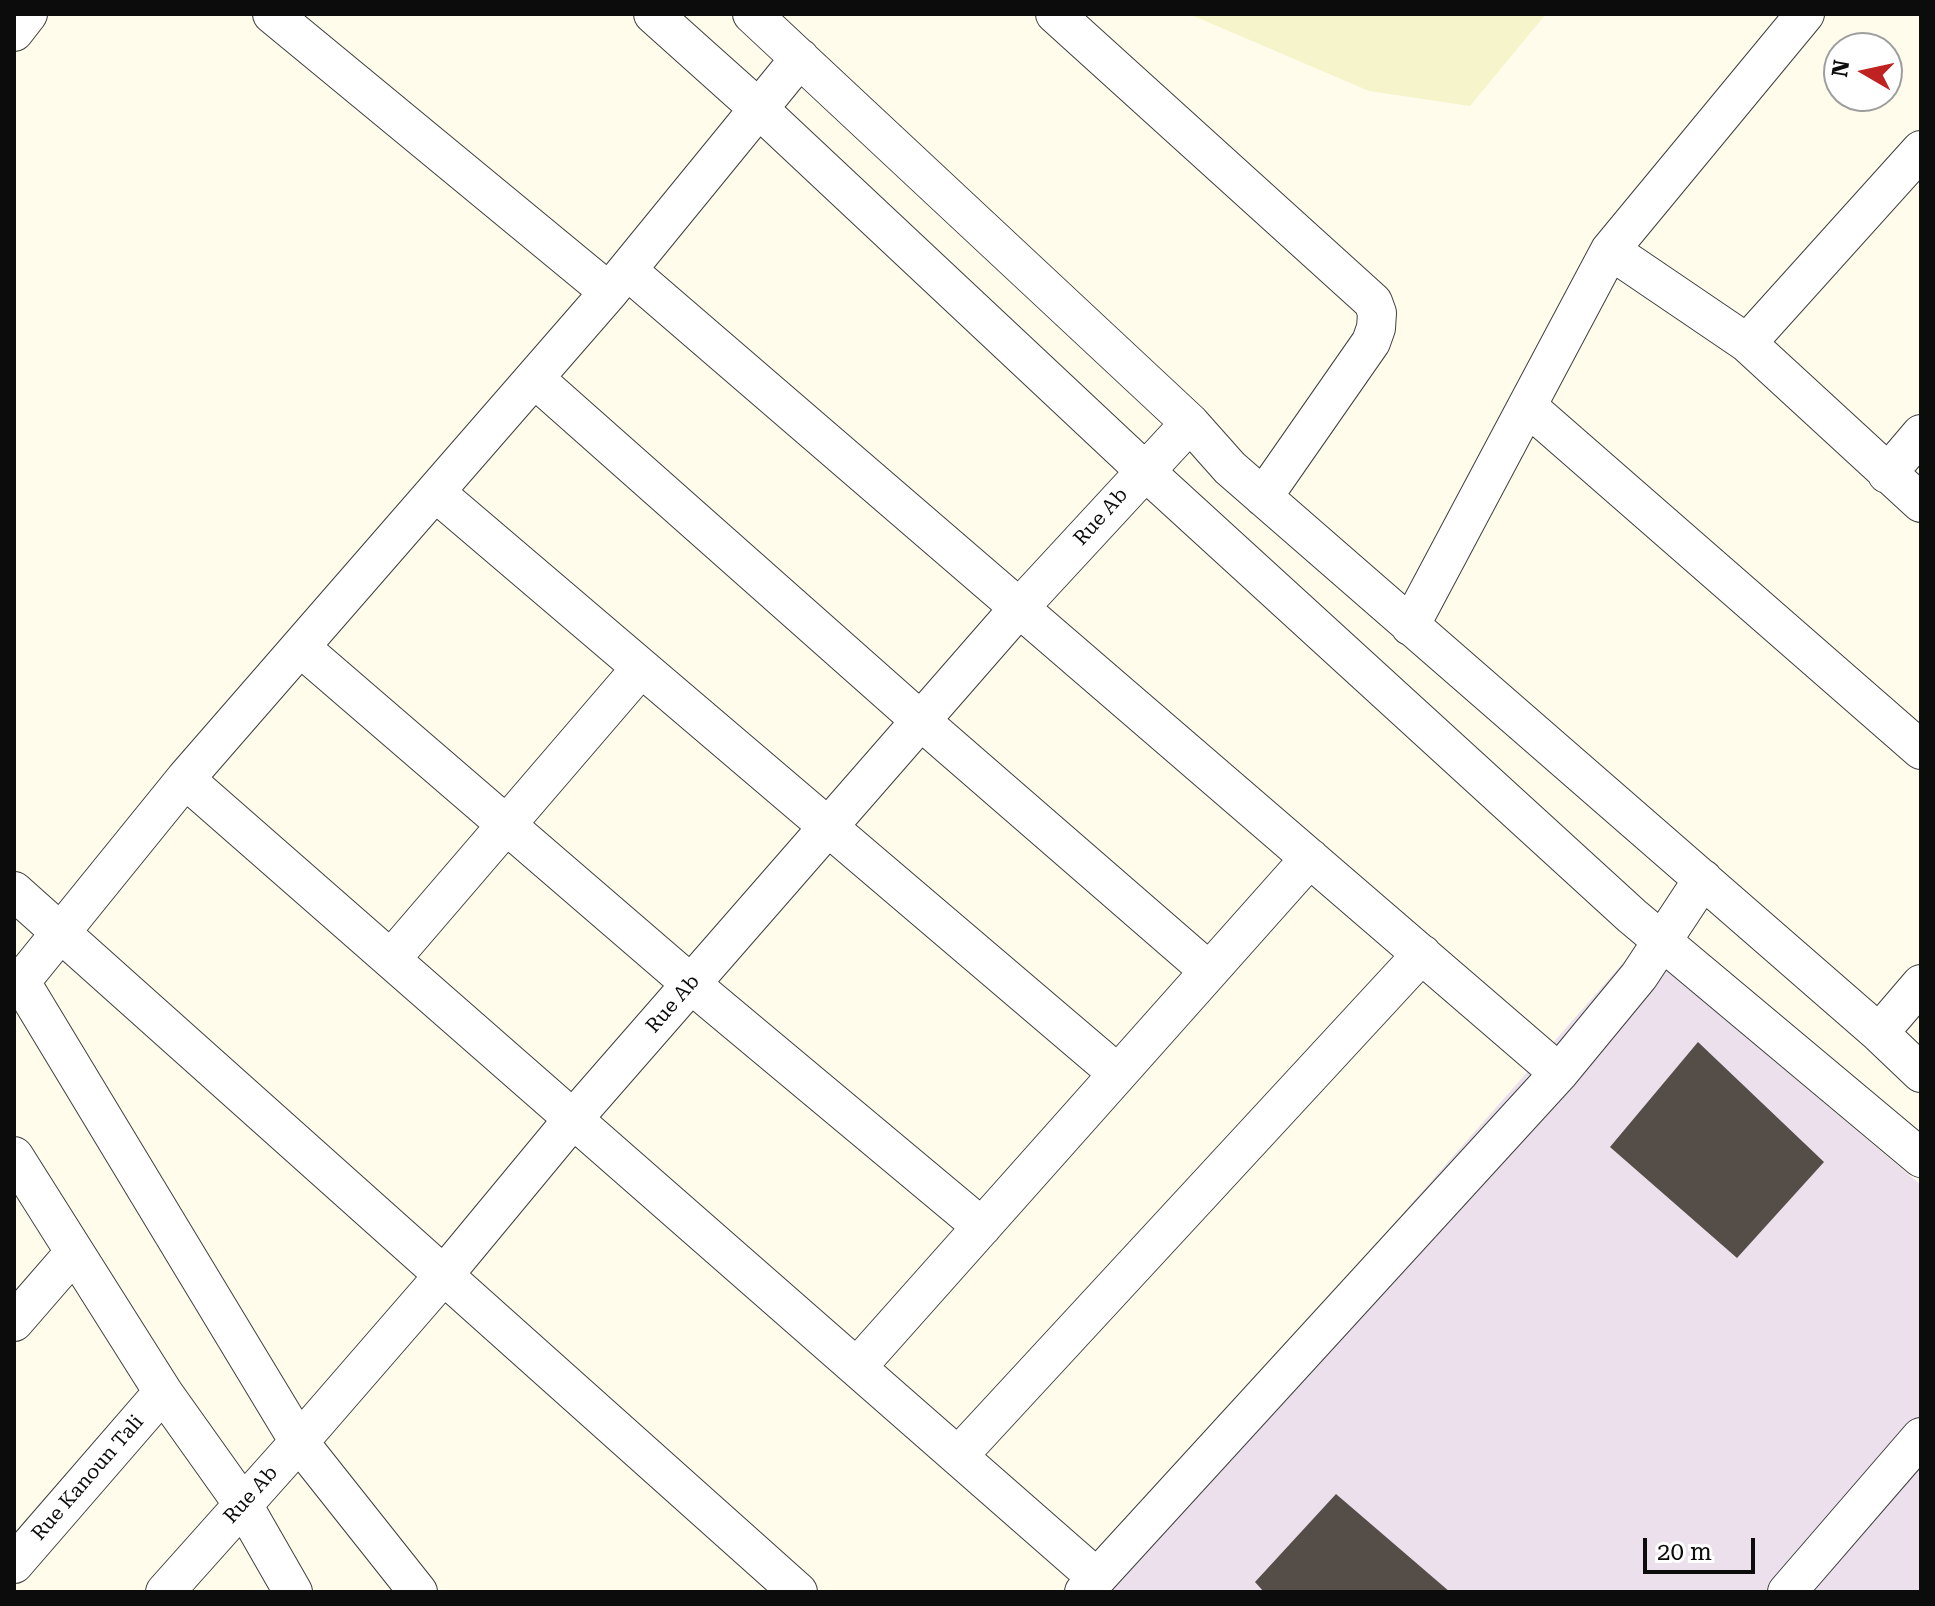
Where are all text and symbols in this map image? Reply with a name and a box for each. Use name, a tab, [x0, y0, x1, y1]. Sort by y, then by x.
north arrow	[1823, 32, 1903, 112]
text: N	[1827, 58, 1854, 79]
street label: Rue Ab	[1069, 483, 1133, 551]
street label: Rue Ab	[641, 970, 705, 1038]
street label: Rue Kanoun Tali	[27, 1410, 149, 1546]
street label: Rue Ab	[219, 1461, 283, 1529]
scale bar	[1647, 1522, 1759, 1572]
text: 20 m	[1657, 1538, 1712, 1566]

